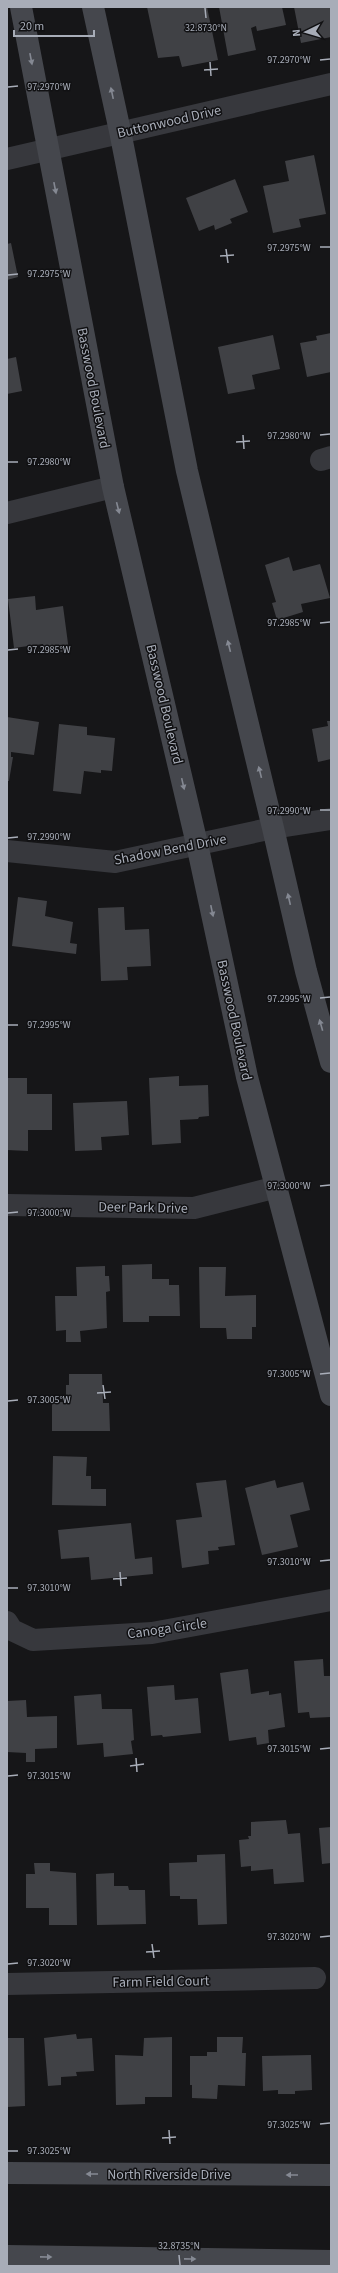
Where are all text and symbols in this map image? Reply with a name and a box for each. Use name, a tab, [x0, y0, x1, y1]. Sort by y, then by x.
scale bar	[14, 12, 94, 38]
north arrow	[286, 12, 326, 52]
text: 20 m	[20, 18, 44, 35]
text: 32.8730°N	[185, 21, 227, 35]
text: N	[289, 29, 304, 37]
one-way arrow	[28, 53, 34, 65]
text: 97.2970°W	[267, 53, 311, 67]
text: 97.2970°W	[27, 80, 71, 94]
one-way arrow	[108, 87, 114, 99]
street label: Buttonwood Drive	[115, 100, 223, 144]
one-way arrow	[52, 181, 58, 194]
text: 97.2975°W	[267, 241, 311, 255]
text: 97.2975°W	[27, 267, 71, 281]
street label: Basswood Boulevard	[72, 326, 115, 450]
text: 97.2980°W	[267, 429, 311, 443]
text: 97.2980°W	[27, 455, 71, 469]
one-way arrow	[115, 502, 121, 514]
text: 97.2985°W	[267, 616, 311, 630]
one-way arrow	[226, 640, 232, 652]
street label: Basswood Boulevard	[140, 642, 188, 766]
text: 97.2985°W	[27, 643, 71, 657]
one-way arrow	[257, 766, 263, 778]
one-way arrow	[181, 778, 187, 790]
text: 97.2990°W	[267, 804, 311, 818]
street label: Shadow Bend Drive	[112, 829, 228, 871]
text: 97.2990°W	[27, 830, 71, 844]
one-way arrow	[286, 893, 292, 905]
one-way arrow	[209, 905, 215, 917]
street label: Basswood Boulevard	[211, 958, 257, 1082]
text: 97.2995°W	[267, 992, 311, 1006]
text: 97.2995°W	[27, 1018, 71, 1032]
one-way arrow	[317, 1019, 323, 1031]
text: 97.3000°W	[267, 1179, 311, 1193]
street label: Deer Park Drive	[98, 1197, 188, 1219]
text: 97.3000°W	[27, 1206, 71, 1220]
text: 97.3005°W	[267, 1367, 311, 1381]
text: 97.3005°W	[27, 1393, 71, 1407]
text: 97.3010°W	[267, 1555, 311, 1569]
text: 97.3010°W	[27, 1581, 71, 1595]
street label: Canoga Circle	[126, 1614, 208, 1644]
text: 97.3015°W	[267, 1742, 311, 1756]
text: 97.3015°W	[27, 1769, 71, 1783]
text: 97.3020°W	[267, 1930, 311, 1944]
text: 97.3020°W	[27, 1956, 71, 1970]
street label: Farm Field Court	[112, 1971, 210, 1993]
text: 97.3025°W	[267, 2118, 311, 2132]
text: 97.3025°W	[27, 2144, 71, 2158]
street label: North Riverside Drive	[107, 2165, 231, 2185]
one-way arrow	[85, 2171, 98, 2177]
one-way arrow	[285, 2172, 298, 2178]
text: 32.8735°N	[158, 2239, 200, 2253]
one-way arrow	[40, 2254, 53, 2260]
one-way arrow	[184, 2256, 197, 2262]

